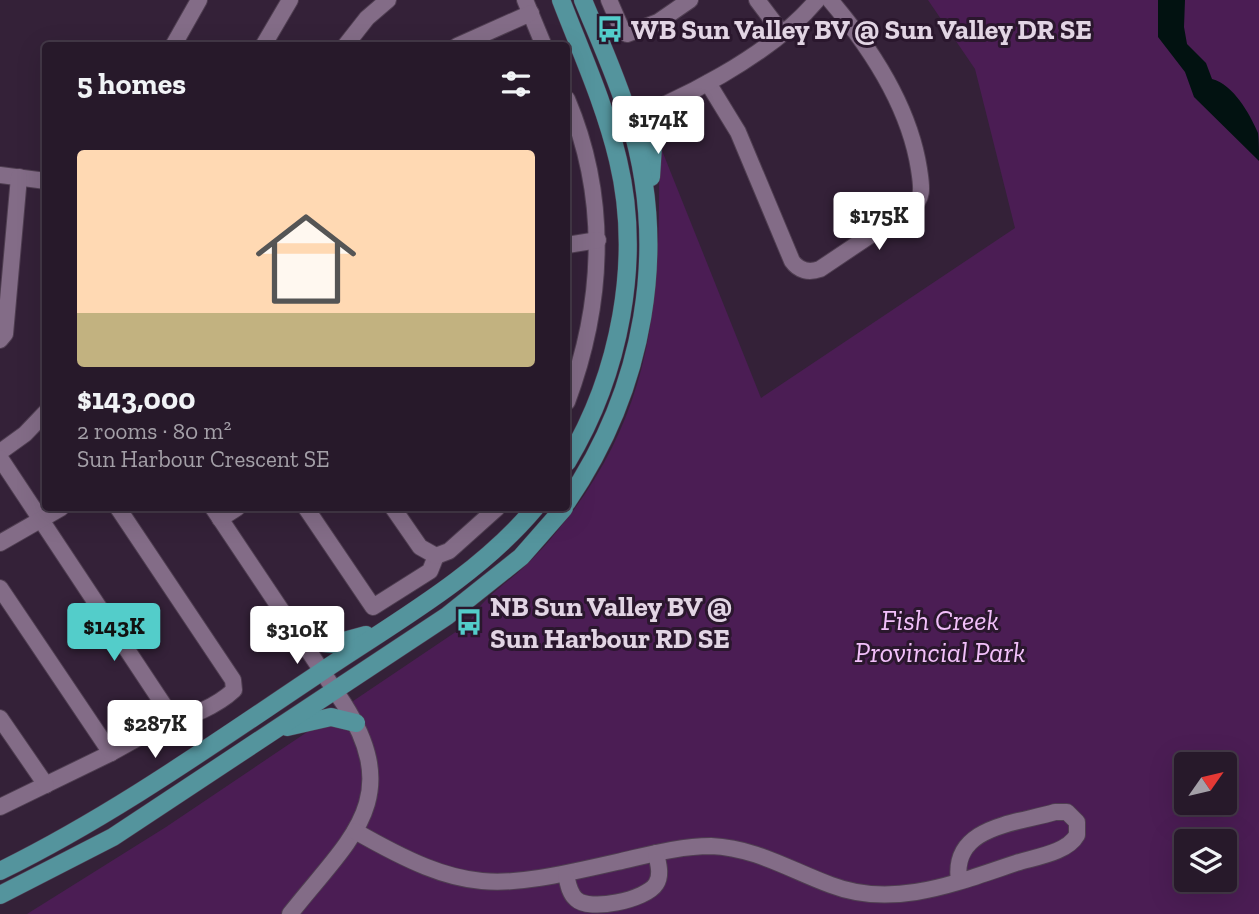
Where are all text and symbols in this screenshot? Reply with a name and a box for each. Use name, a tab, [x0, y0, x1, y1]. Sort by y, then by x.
place label: WB Sun Valley BV @ Sun Valley DR SE	[631, 13, 1092, 46]
bus stop icon: WB Sun Valley BV @ Sun Valley DR SE	[595, 14, 625, 44]
icon: filters	[497, 65, 535, 103]
text: 5 homes	[77, 66, 186, 102]
pin: $174K	[609, 96, 707, 156]
text: $174K	[628, 105, 688, 133]
pin: $175K	[830, 192, 928, 252]
icon: home	[243, 196, 369, 322]
text: $175K	[849, 201, 909, 229]
text: $143,000	[77, 381, 195, 417]
text: 2 rooms · 80 m²	[77, 417, 231, 445]
text: Sun Harbour Crescent SE	[77, 445, 330, 473]
place label: NB Sun Valley BV @ Sun Harbour RD SE	[490, 590, 732, 655]
pin: $143K	[65, 604, 163, 663]
park label: Fish Creek Provincial Park	[854, 604, 1026, 669]
pin: $310K	[248, 606, 346, 666]
bus stop icon: NB Sun Valley BV @ Sun Harbour RD SE	[454, 607, 484, 637]
text: $143K	[83, 612, 145, 640]
text: $310K	[266, 615, 328, 643]
pin: $287K	[106, 700, 204, 760]
text: $287K	[124, 709, 186, 737]
north arrow	[1174, 752, 1237, 816]
map controls	[1174, 752, 1237, 892]
button: layers	[1174, 829, 1237, 892]

